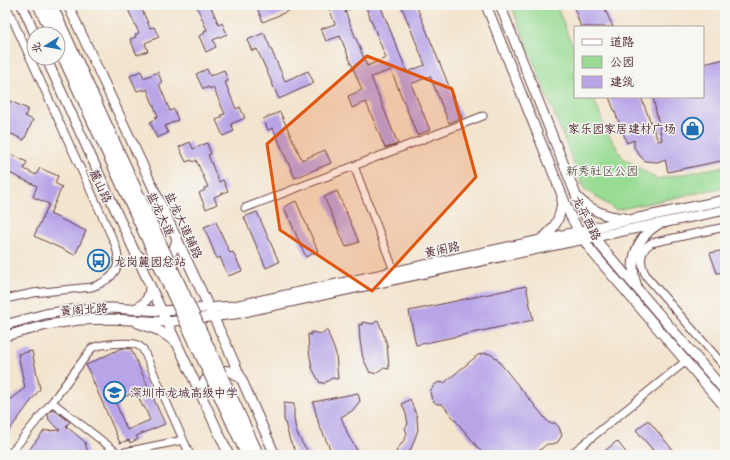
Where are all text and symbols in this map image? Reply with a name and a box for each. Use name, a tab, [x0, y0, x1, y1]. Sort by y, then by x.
north arrow	[26, 26, 66, 66]
legend	[574, 26, 704, 98]
text: 道路	[610, 34, 634, 49]
text: 北	[28, 41, 44, 55]
text: 公园	[610, 54, 634, 69]
text: 建筑	[610, 74, 634, 89]
shop icon: 家乐园家居建材广场	[679, 115, 705, 141]
place label: 家乐园家居建材广场	[568, 121, 676, 136]
park label: 新秀社区公园	[566, 163, 638, 178]
street label: 麓山路	[87, 167, 115, 205]
street label: 盐龙大道	[144, 189, 178, 239]
street label: 盐龙大道辅路	[162, 189, 206, 261]
street label: 龙平西路	[569, 193, 605, 243]
street label: 黄阁路	[423, 238, 461, 260]
bus stop icon: 龙岗麓园总站	[85, 248, 111, 274]
place label: 龙岗麓园总站	[114, 254, 186, 269]
street label: 黄阁北路	[60, 300, 108, 318]
school or university icon: 深圳市龙城高级中学	[102, 379, 128, 405]
place label: 深圳市龙城高级中学	[130, 385, 238, 400]

